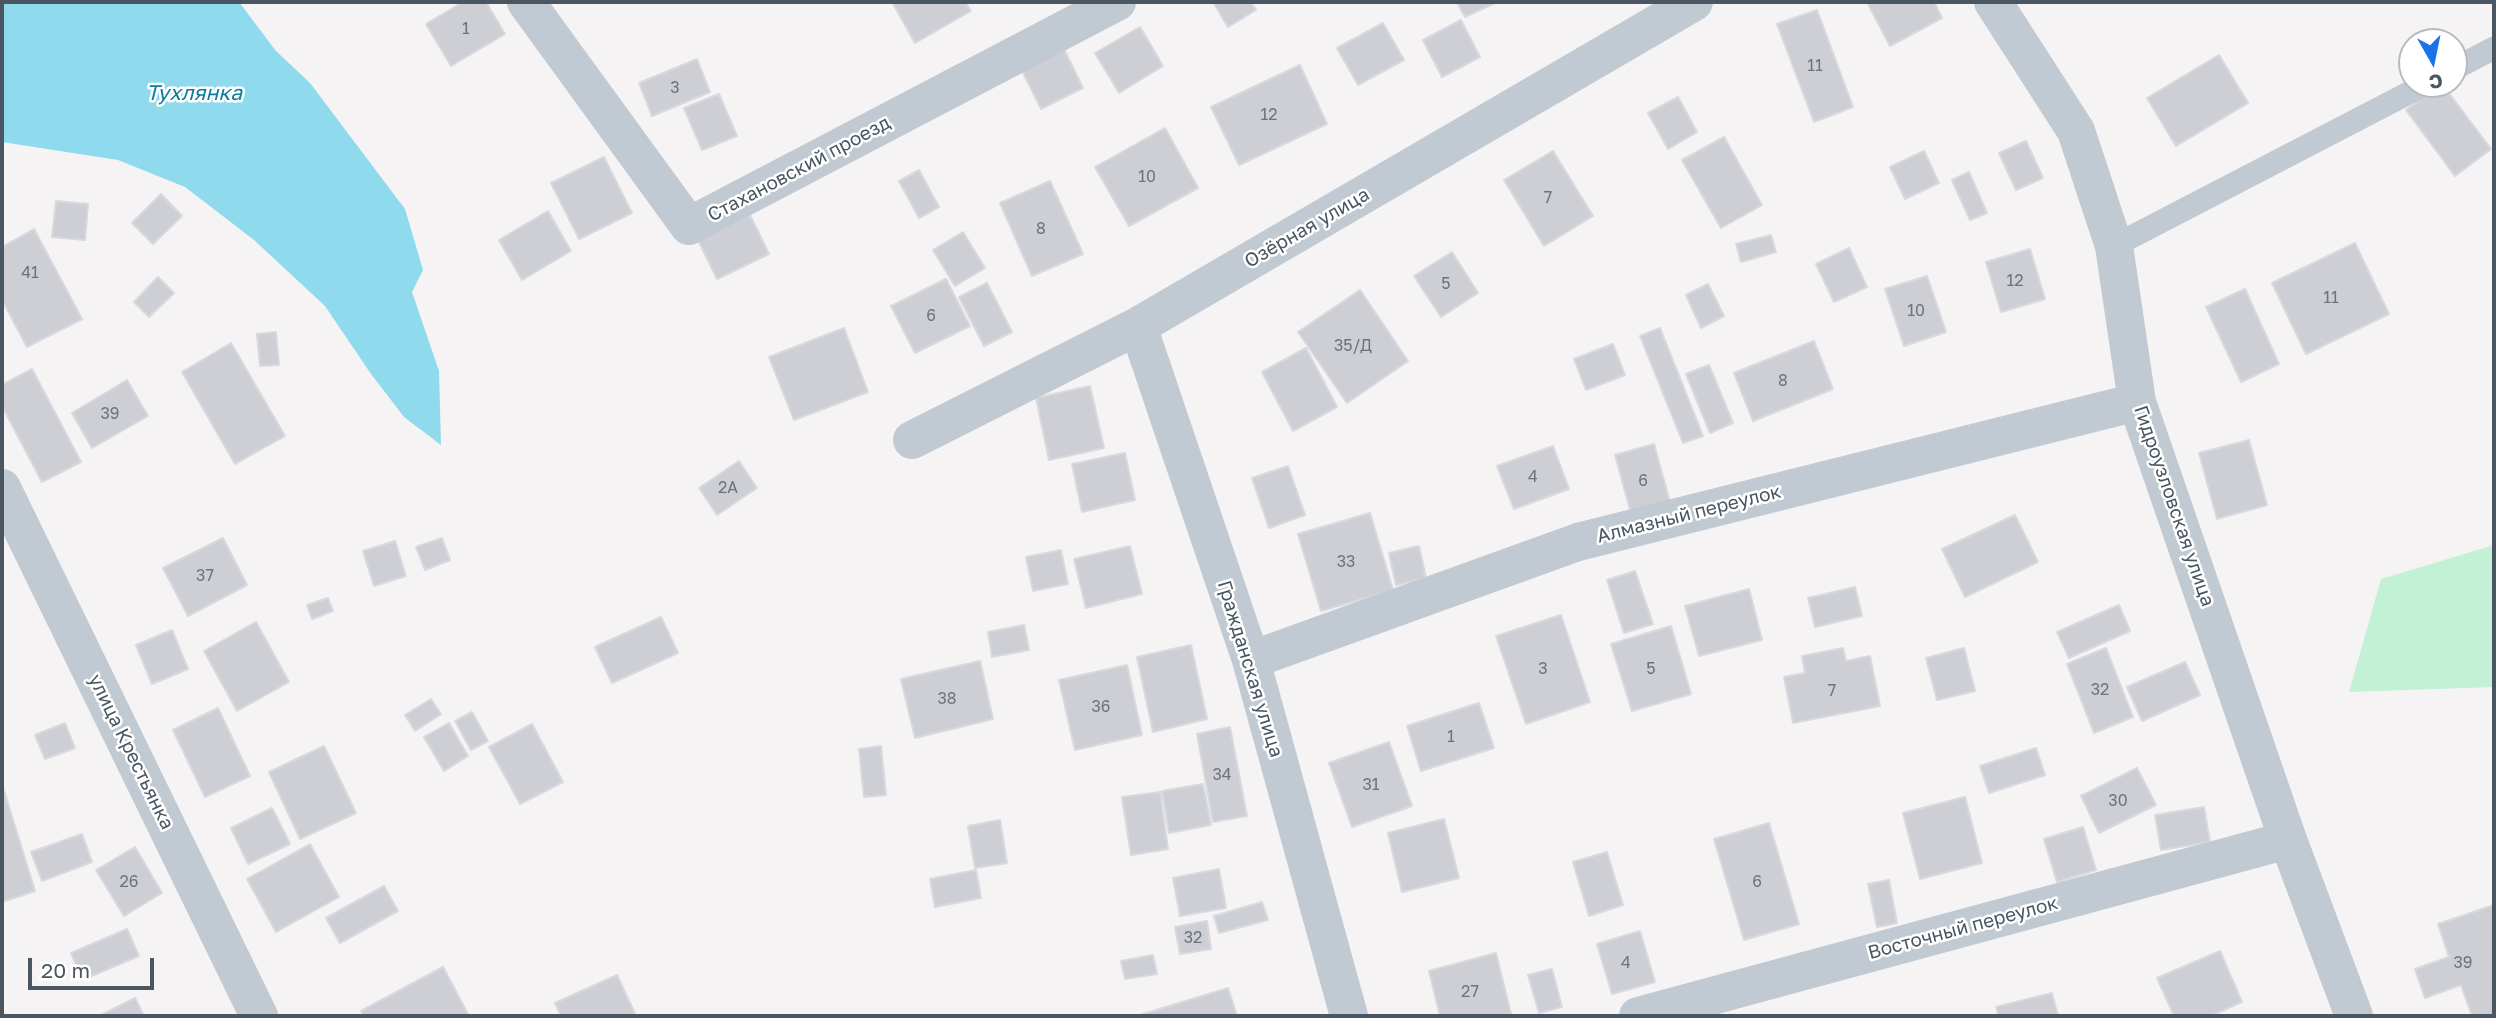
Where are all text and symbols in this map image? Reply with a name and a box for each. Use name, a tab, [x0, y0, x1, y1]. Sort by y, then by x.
house number: 1	[462, 19, 470, 39]
north arrow	[2398, 28, 2468, 98]
house number: 11	[1807, 56, 1823, 76]
text: С	[2428, 70, 2445, 95]
house number: 3	[670, 78, 680, 98]
water label: Тухлянка	[146, 80, 242, 106]
house number: 12	[1260, 105, 1278, 125]
street label: Стахановский проезд	[704, 111, 894, 227]
house number: 10	[1138, 167, 1156, 187]
street label: Озёрная улица	[1241, 183, 1373, 273]
house number: 7	[1544, 188, 1552, 208]
house number: 8	[1036, 219, 1046, 239]
house number: 41	[21, 263, 39, 283]
house number: 12	[2006, 271, 2024, 291]
house number: 5	[1441, 274, 1451, 294]
house number: 11	[2323, 288, 2339, 308]
house number: 10	[1907, 301, 1925, 321]
house number: 6	[926, 306, 936, 326]
house number: 35/Д	[1334, 336, 1372, 356]
house number: 8	[1778, 371, 1788, 391]
street label: Гидроузловская улица	[2129, 403, 2219, 609]
house number: 39	[100, 404, 120, 424]
house number: 4	[1528, 467, 1538, 487]
house number: 6	[1638, 471, 1648, 491]
house number: 2А	[718, 478, 738, 498]
street label: Алмазный переулок	[1595, 480, 1783, 548]
house number: 33	[1337, 552, 1355, 572]
house number: 37	[196, 566, 214, 586]
street label: Гражданская улица	[1212, 578, 1288, 760]
house number: 3	[1538, 659, 1548, 679]
house number: 5	[1646, 659, 1656, 679]
street label: улица Крестьянка	[84, 671, 178, 833]
house number: 32	[2091, 680, 2109, 700]
house number: 7	[1828, 681, 1836, 701]
house number: 38	[937, 689, 957, 709]
house number: 36	[1091, 697, 1111, 717]
house number: 1	[1447, 727, 1455, 747]
house number: 34	[1212, 765, 1232, 785]
house number: 31	[1362, 775, 1380, 795]
house number: 30	[2108, 791, 2128, 811]
house number: 26	[120, 872, 138, 892]
house number: 6	[1752, 872, 1762, 892]
street label: Восточный переулок	[1865, 892, 2061, 964]
house number: 32	[1184, 928, 1202, 948]
scale bar	[32, 944, 158, 988]
house number: 4	[1621, 953, 1631, 973]
house number: 39	[2453, 953, 2473, 973]
text: 20 m	[41, 957, 90, 983]
house number: 27	[1461, 982, 1479, 1002]

